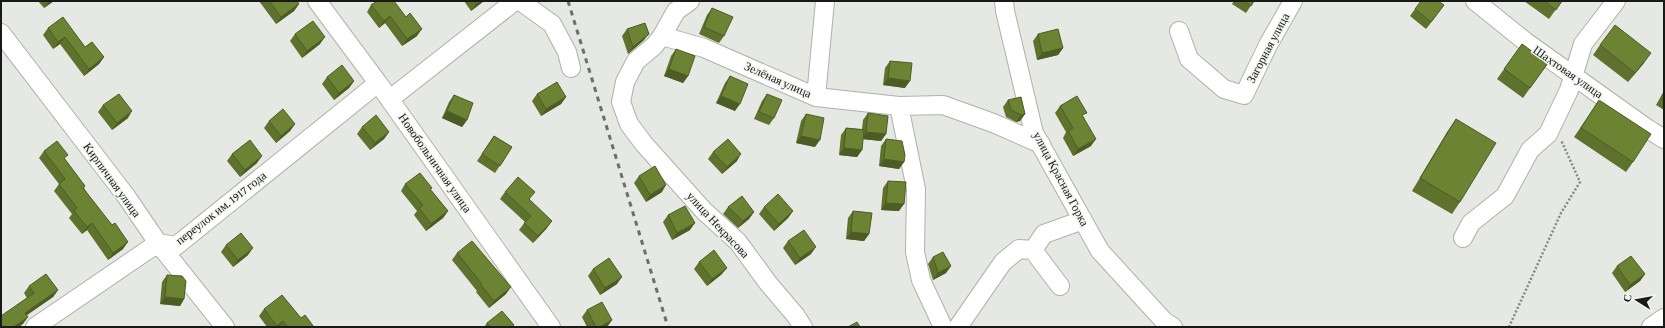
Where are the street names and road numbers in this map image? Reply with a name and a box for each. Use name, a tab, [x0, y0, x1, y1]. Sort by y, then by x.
street label: Загорная улица	[1244, 10, 1293, 85]
street label: Шахтовая улица	[1530, 43, 1606, 102]
street label: Зелёная улица	[742, 59, 814, 101]
street label: Новобольничная улица	[396, 111, 475, 216]
street label: улица Красная Горка	[1030, 129, 1092, 229]
street label: Кирпичная улица	[80, 140, 144, 220]
street label: переулок им. 1917 года	[173, 168, 270, 248]
street label: улица Некрасова	[684, 189, 753, 261]

